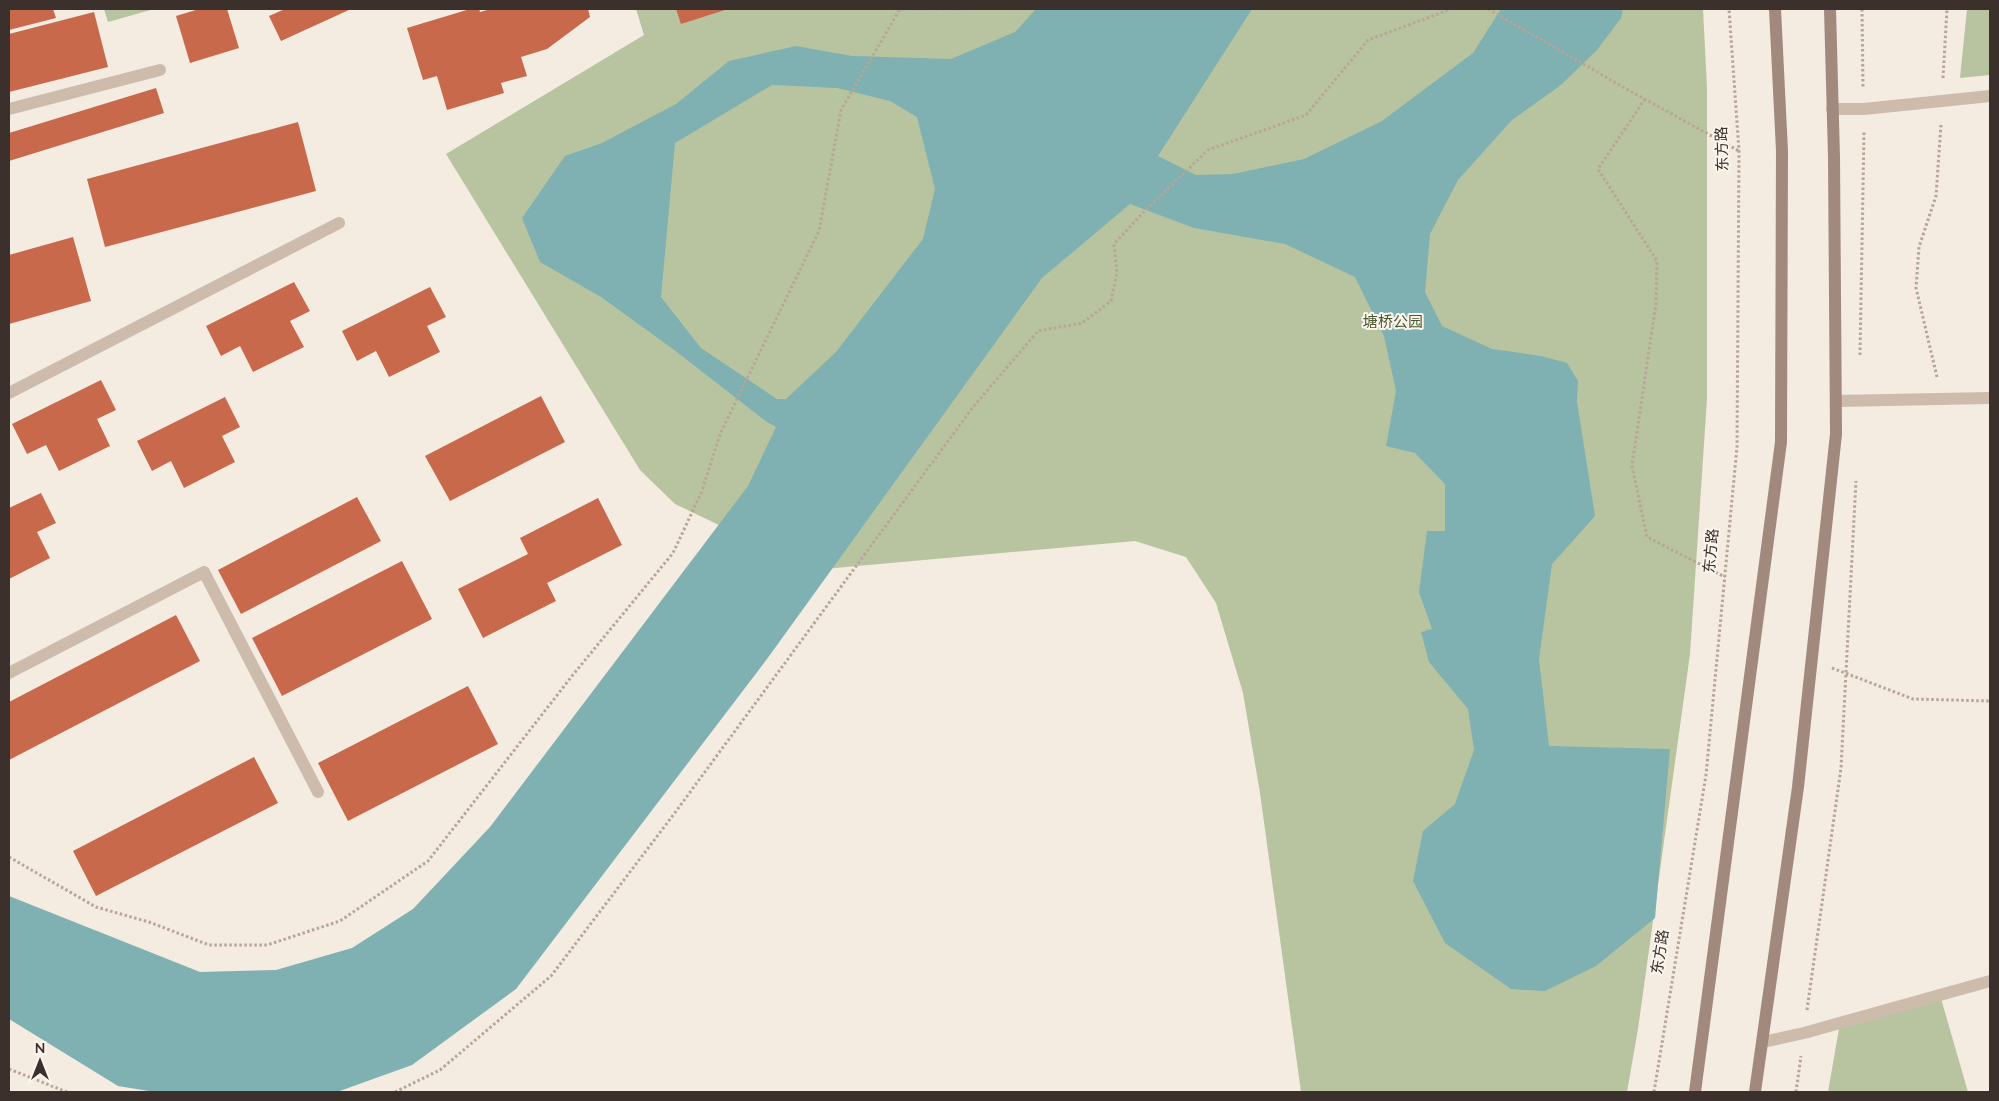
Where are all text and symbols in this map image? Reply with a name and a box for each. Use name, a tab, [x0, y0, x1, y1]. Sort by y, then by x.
street label: 东方路	[1711, 126, 1732, 172]
park label: 塘桥公园	[1363, 312, 1423, 331]
street label: 东方路	[1699, 528, 1722, 574]
street label: 东方路	[1647, 928, 1672, 976]
north arrow	[15, 1036, 65, 1086]
text: N	[35, 1039, 45, 1057]

